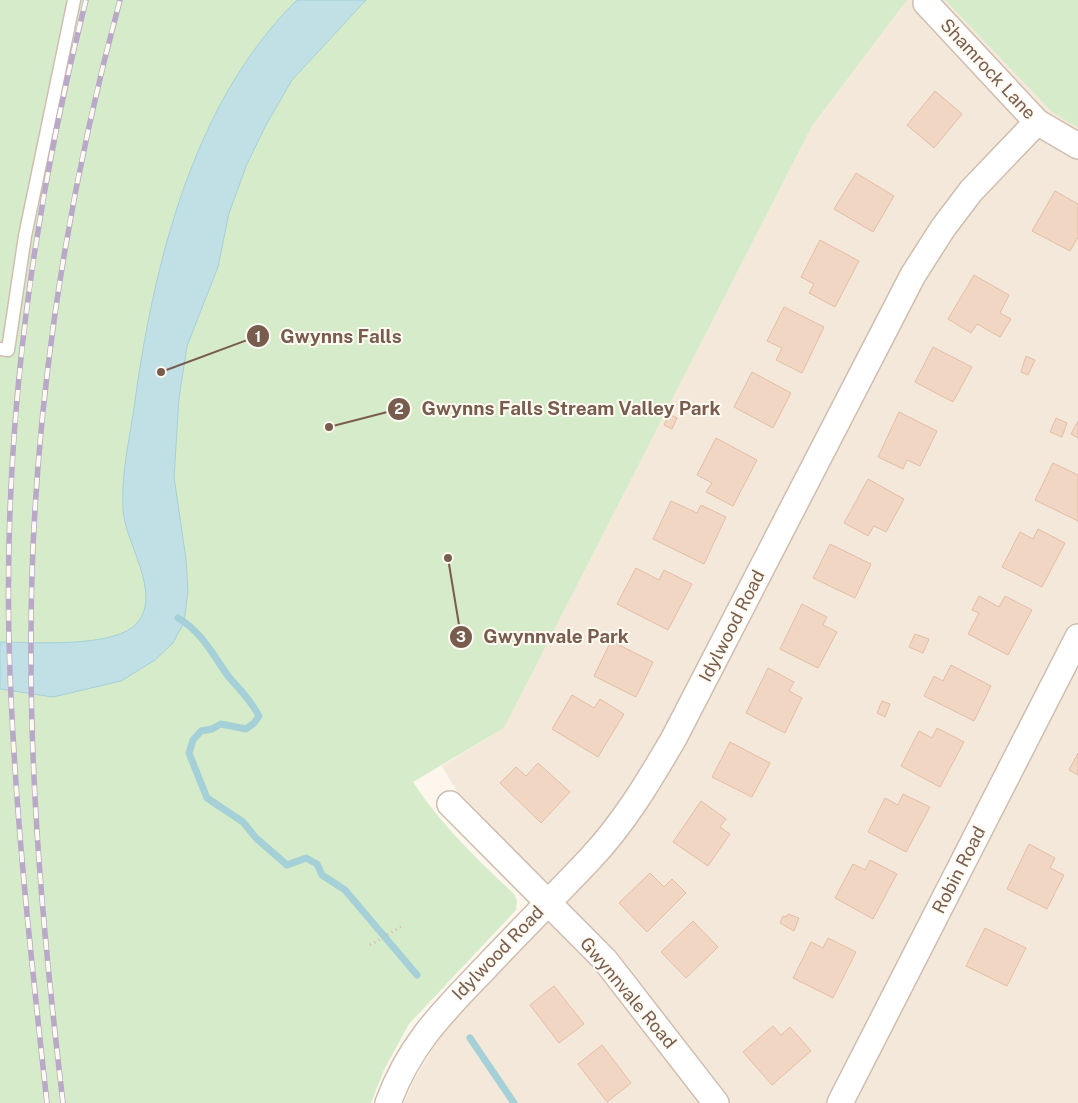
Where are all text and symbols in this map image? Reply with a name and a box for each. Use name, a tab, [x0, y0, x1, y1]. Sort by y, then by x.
street label: Shamrock Lane	[936, 14, 1040, 123]
callout: Gwynns Falls	[246, 319, 412, 353]
text: Gwynns Falls	[280, 325, 402, 347]
text: 1	[255, 328, 261, 345]
callout: Gwynns Falls Stream Valley Park	[387, 392, 731, 426]
text: Gwynns Falls Stream Valley Park	[422, 397, 720, 419]
text: 2	[394, 400, 404, 417]
street label: Idylwood Road	[694, 566, 769, 685]
callout: Gwynnvale Park	[448, 620, 639, 654]
text: Gwynnvale Park	[483, 625, 629, 647]
text: 3	[456, 628, 466, 645]
street label: Robin Road	[928, 823, 989, 917]
street label: Idylwood Road	[448, 901, 548, 1004]
street label: Gwynnvale Road	[576, 933, 681, 1052]

